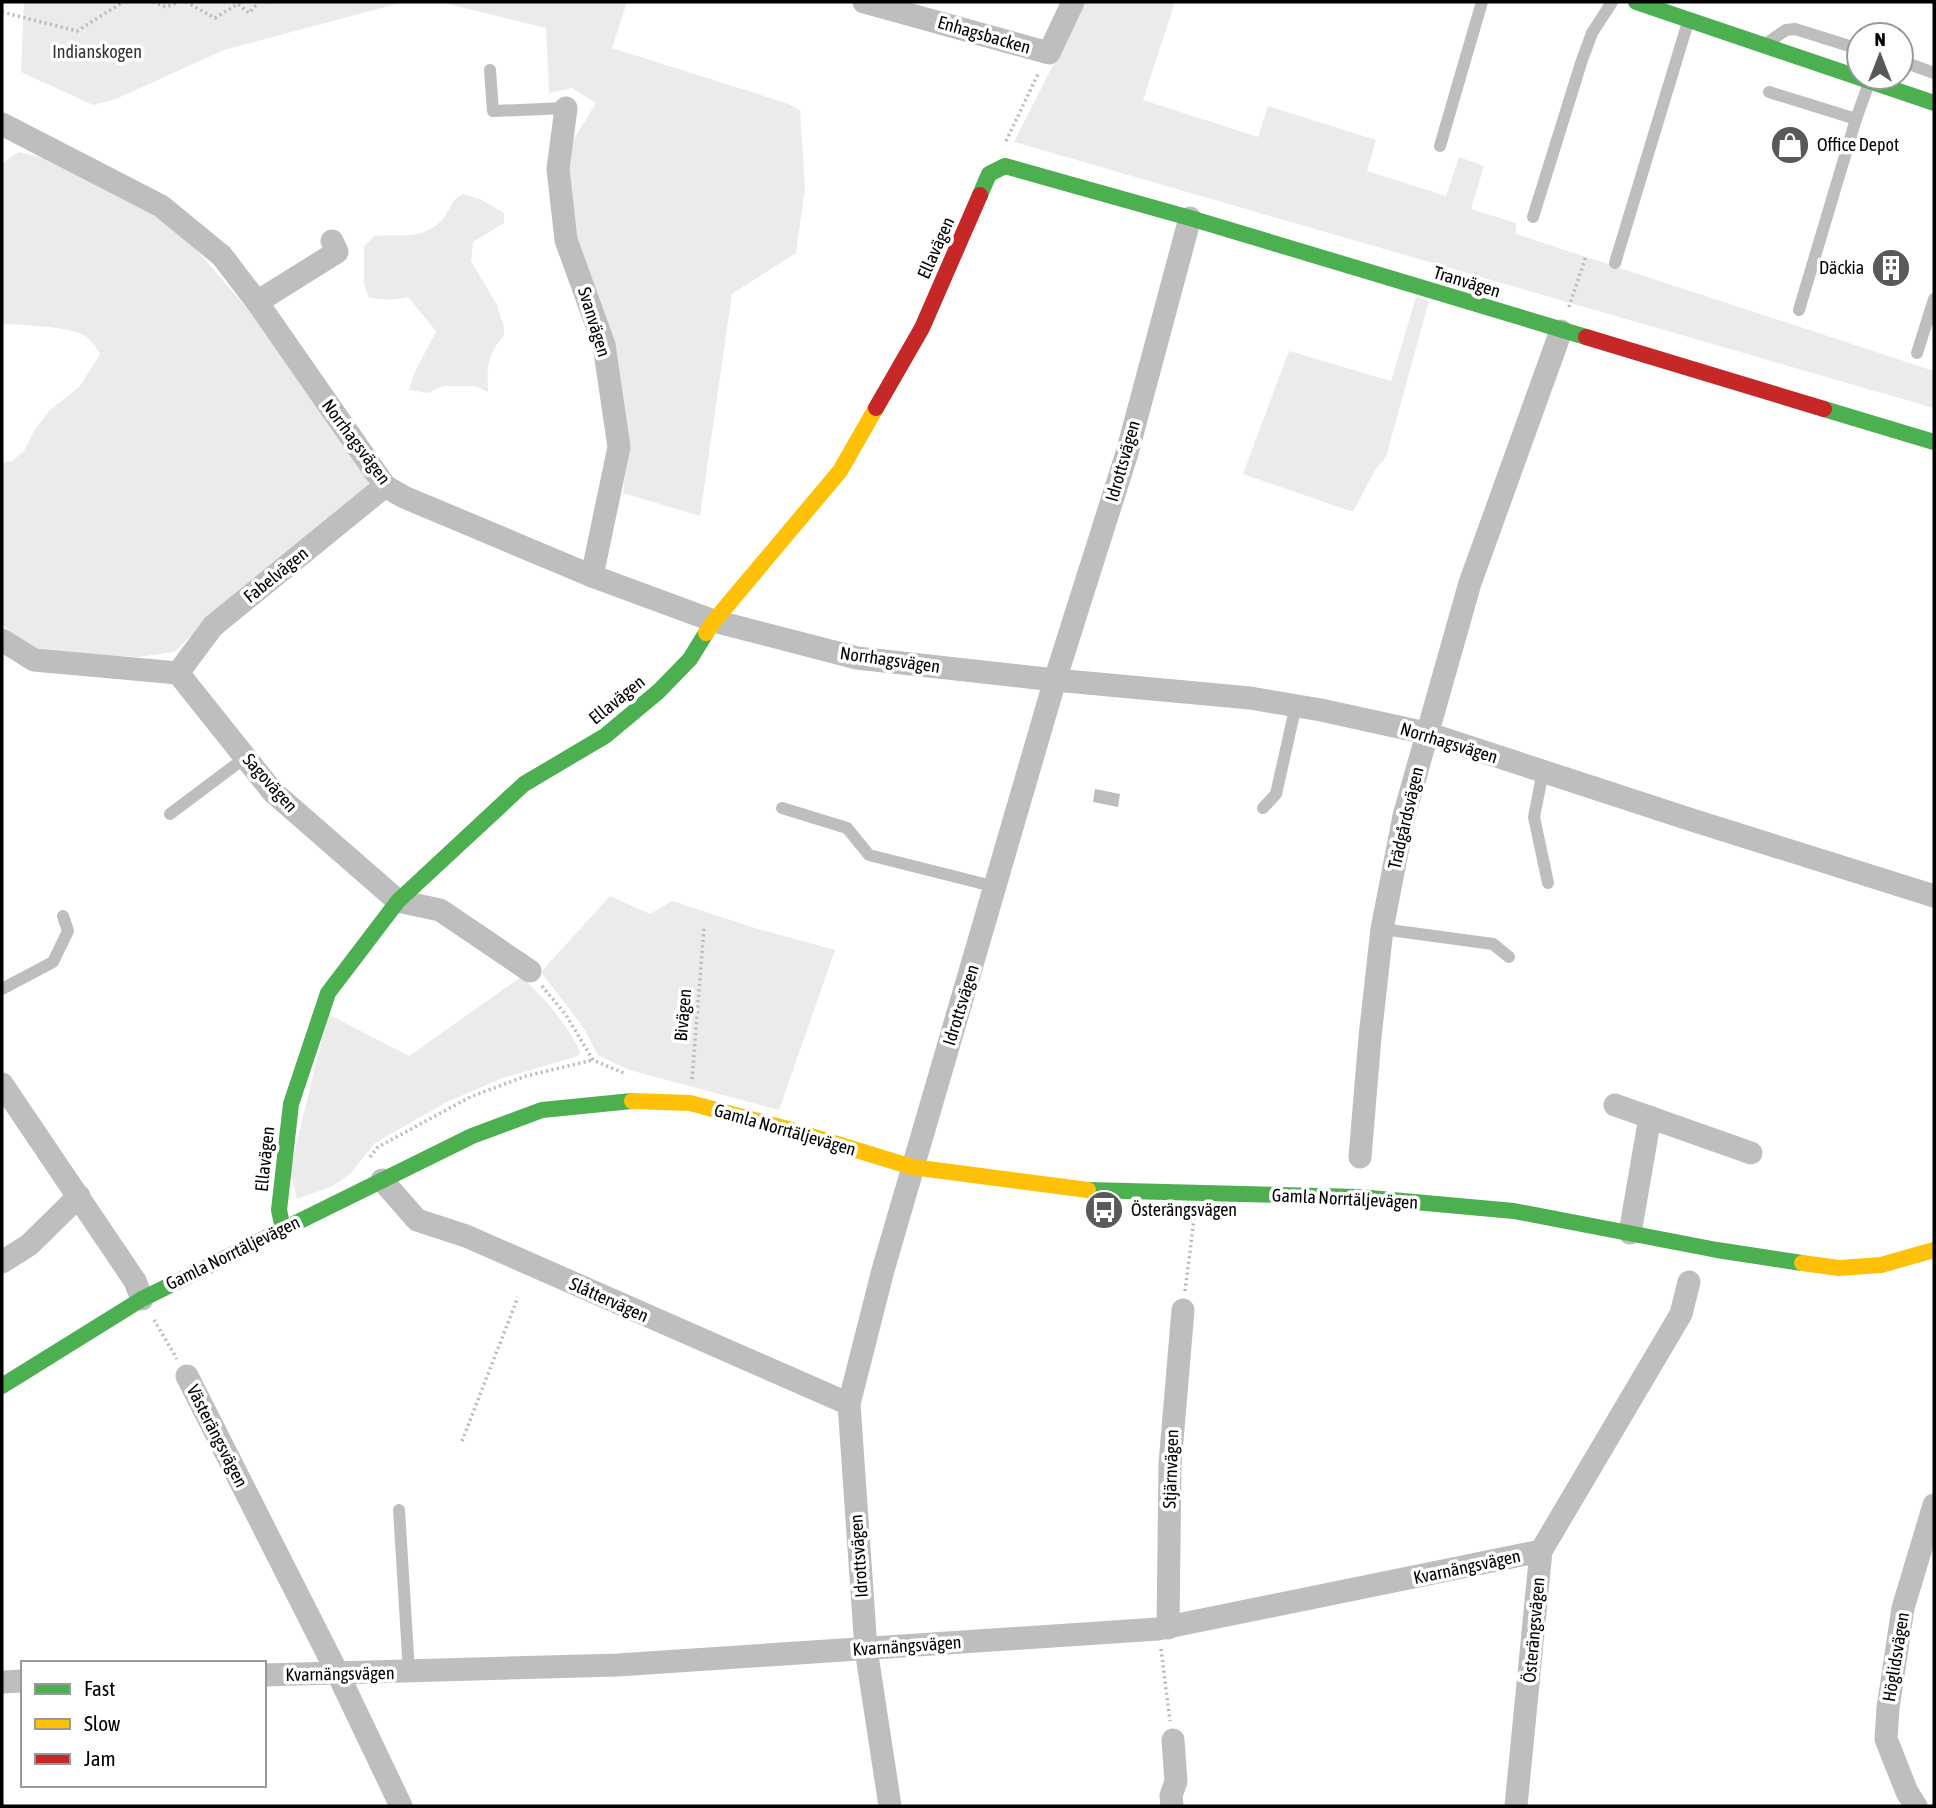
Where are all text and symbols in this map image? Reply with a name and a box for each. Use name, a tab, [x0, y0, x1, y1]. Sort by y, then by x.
street label: Enhagsbacken	[935, 11, 1033, 58]
north arrow	[1845, 21, 1915, 91]
text: N	[1874, 28, 1886, 50]
park label: Indianskogen	[52, 41, 142, 62]
shop icon: Office Depot	[1769, 124, 1811, 166]
place label: Office Depot	[1817, 134, 1899, 155]
street label: Ellavägen	[913, 214, 958, 282]
building icon: Däckia	[1870, 247, 1912, 289]
place label: Däckia	[1819, 257, 1864, 278]
street label: Tranvägen	[1431, 261, 1503, 302]
street label: Svanvägen	[574, 285, 615, 359]
street label: Norrhagsvägen	[318, 395, 395, 488]
street label: Idrottsvägen	[1101, 418, 1144, 504]
street label: Fabelvägen	[239, 542, 312, 607]
street label: Norrhagsvägen	[839, 642, 941, 677]
street label: Ellavägen	[585, 671, 649, 728]
street label: Norrhagsvägen	[1398, 718, 1500, 767]
street label: Sagovägen	[239, 749, 302, 816]
street label: Trädgårdsvägen	[1384, 765, 1427, 871]
street label: Idrottsvägen	[938, 962, 983, 1048]
street label: Bivägen	[670, 988, 695, 1042]
street label: Gamla Norrtäljevägen	[712, 1099, 858, 1160]
street label: Ellavägen	[251, 1125, 278, 1193]
street label: Gamla Norrtäljevägen	[1271, 1184, 1419, 1213]
bus stop icon: Österängsvägen	[1083, 1189, 1125, 1231]
place label: Österängsvägen	[1131, 1199, 1237, 1220]
street label: Gamla Norrtäljevägen	[162, 1211, 303, 1294]
street label: Slåttervägen	[566, 1273, 652, 1326]
street label: Västerängsvägen	[183, 1381, 252, 1491]
street label: Stjärnvägen	[1159, 1429, 1182, 1509]
street label: Idrottsvägen	[845, 1514, 872, 1598]
street label: Kvarnängsvägen	[1411, 1545, 1522, 1588]
street label: Österängsvägen	[1518, 1576, 1549, 1684]
street label: Höglidsvägen	[1878, 1611, 1913, 1703]
street label: Kvarnängsvägen	[852, 1631, 962, 1660]
legend	[21, 1661, 266, 1787]
street label: Kvarnängsvägen	[285, 1662, 395, 1685]
text: Fast	[84, 1676, 115, 1700]
text: Slow	[84, 1711, 121, 1735]
text: Jam	[84, 1746, 116, 1770]

